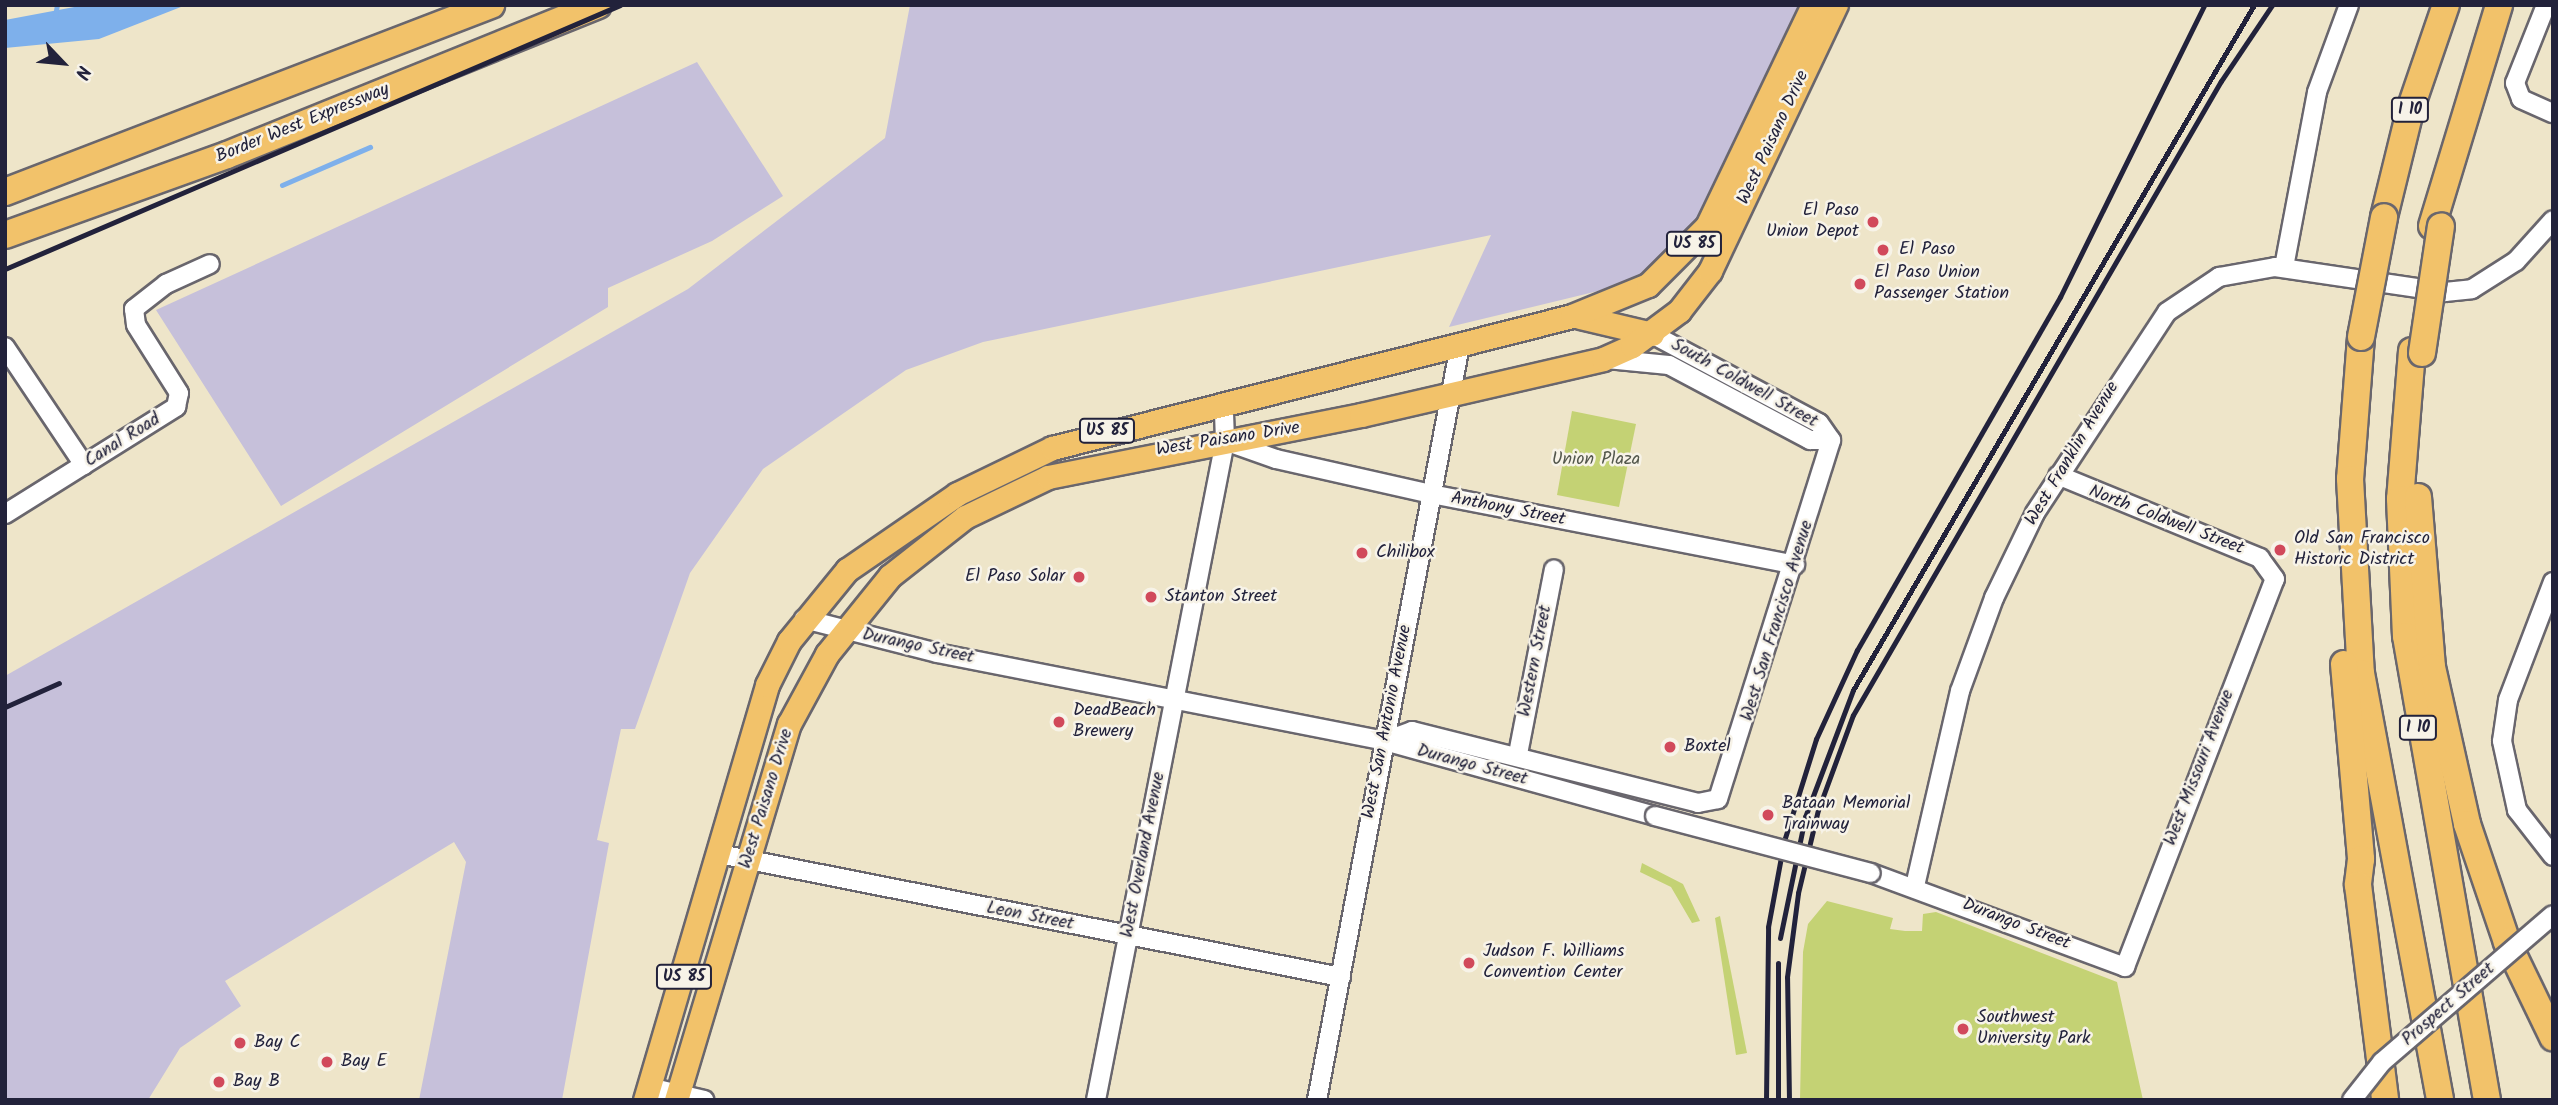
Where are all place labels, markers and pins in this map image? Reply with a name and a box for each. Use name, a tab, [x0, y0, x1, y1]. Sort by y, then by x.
place label: El Paso Union Depot	[1766, 201, 1859, 244]
marker: El Paso Union Depot	[1865, 214, 1881, 230]
place label: El Paso	[1899, 239, 1955, 261]
marker: El Paso	[1873, 240, 1893, 260]
place label: El Paso Union Passenger Station	[1874, 263, 2009, 306]
marker: El Paso Union Passenger Station	[1852, 276, 1868, 292]
place label: Old San Francisco Historic District	[2294, 529, 2430, 572]
place label: Chilibox	[1376, 542, 1435, 564]
marker: Old San Francisco Historic District	[2272, 542, 2288, 558]
marker: Chilibox	[1354, 545, 1370, 561]
place label: El Paso Solar	[965, 566, 1065, 588]
marker: El Paso Solar	[1071, 569, 1087, 585]
place label: Stanton Street	[1165, 586, 1277, 608]
marker: Stanton Street	[1143, 589, 1159, 605]
place label: DeadBeach Brewery	[1073, 701, 1156, 744]
marker: DeadBeach Brewery	[1051, 714, 1067, 730]
place label: Boxtel	[1684, 736, 1731, 758]
marker: Boxtel	[1662, 739, 1678, 755]
place label: Bataan Memorial Trainway	[1782, 794, 1910, 836]
marker: Bataan Memorial Trainway	[1760, 807, 1776, 823]
place label: Judson F. Williams Convention Center	[1483, 942, 1624, 984]
marker: Judson F. Williams Convention Center	[1461, 955, 1477, 971]
place label: Southwest University Park	[1977, 1008, 2090, 1050]
marker: Southwest University Park	[1955, 1021, 1971, 1037]
place label: Bay C	[254, 1032, 300, 1054]
marker: Bay C	[232, 1035, 248, 1051]
place label: Bay E	[341, 1051, 387, 1073]
marker: Bay E	[319, 1054, 335, 1070]
place label: Bay B	[233, 1071, 280, 1093]
marker: Bay B	[211, 1074, 227, 1090]

